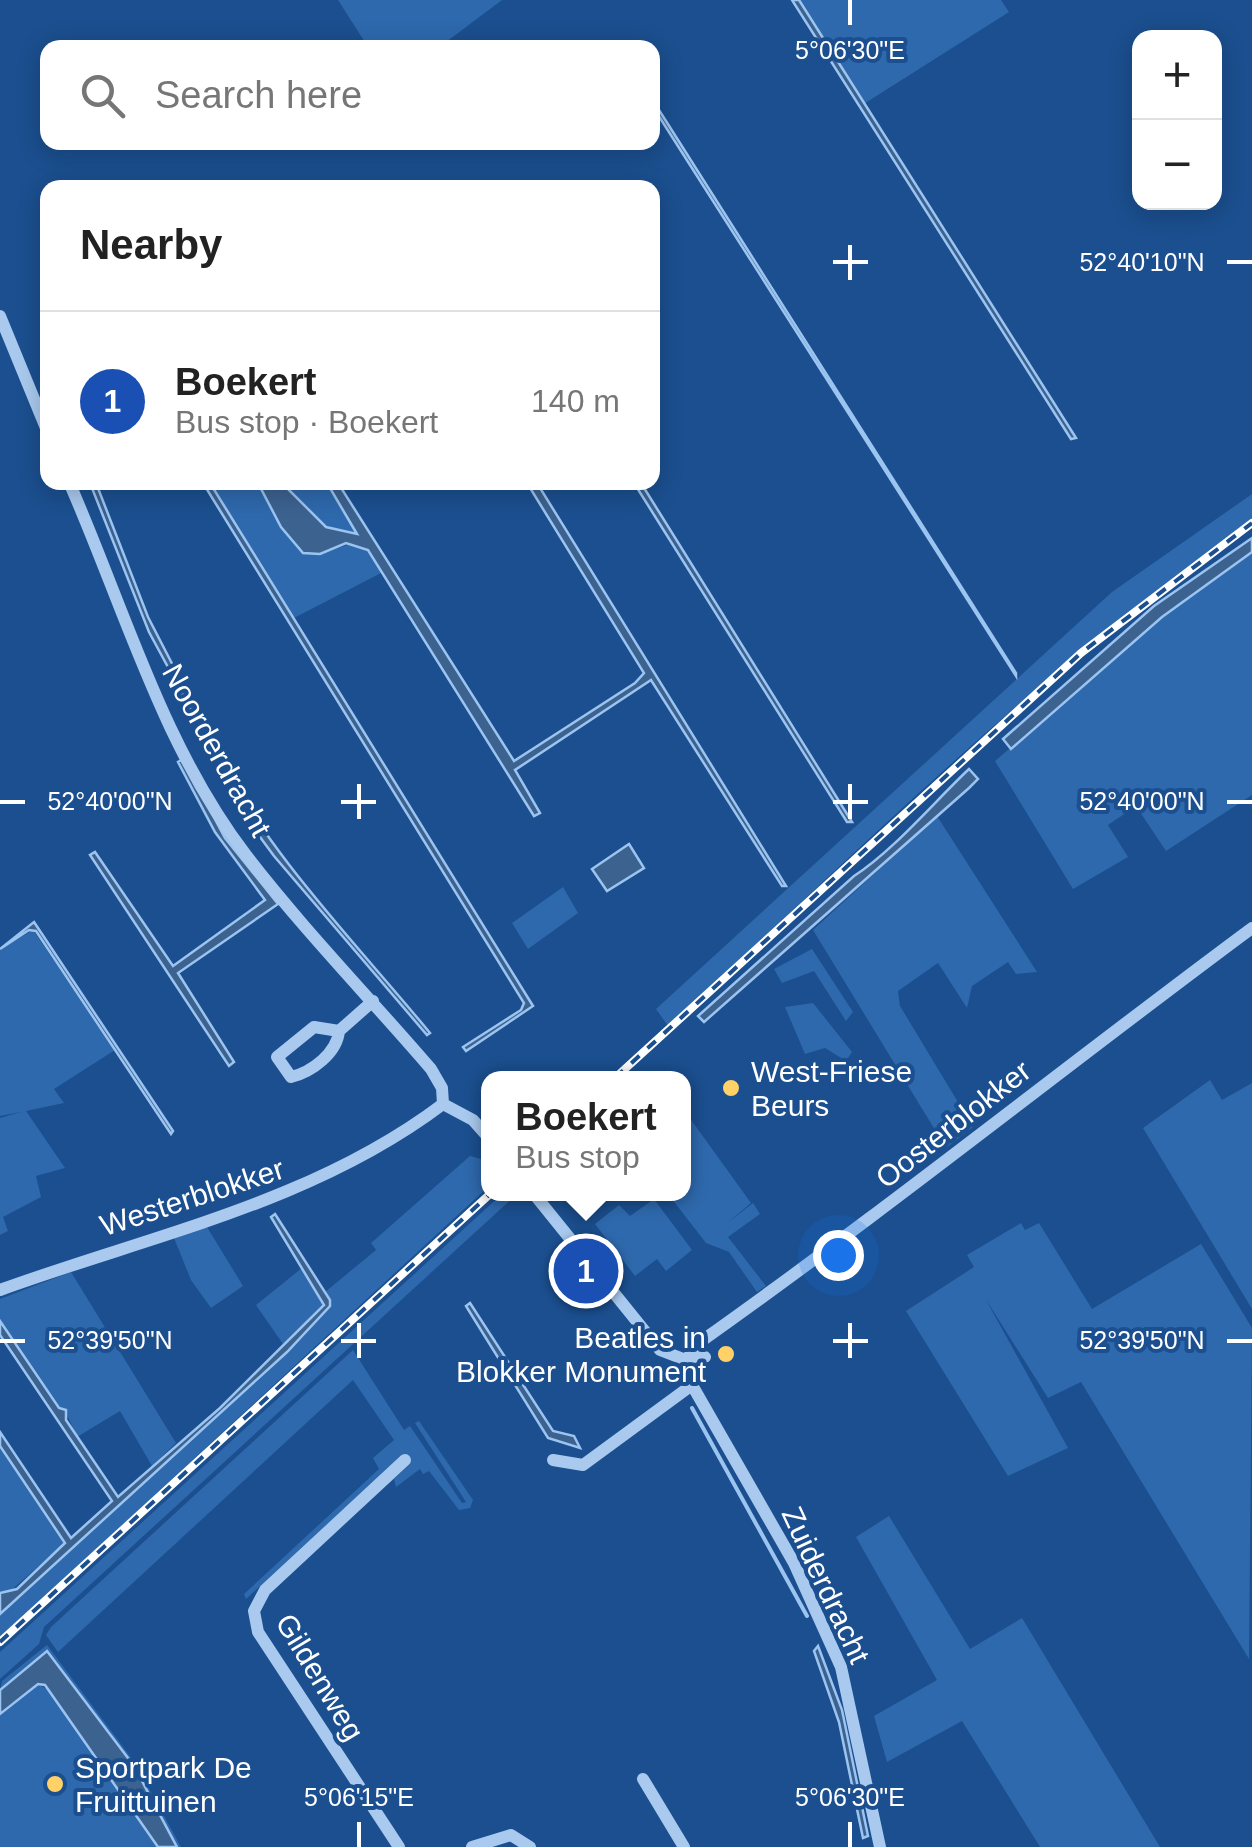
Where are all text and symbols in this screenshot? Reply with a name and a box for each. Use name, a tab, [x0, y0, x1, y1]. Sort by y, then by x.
map controls	[1132, 30, 1222, 210]
button: +	[1132, 30, 1222, 120]
text: 5°06'30"E	[795, 36, 905, 64]
search box	[40, 40, 660, 150]
icon: search	[75, 68, 130, 123]
text: Search here	[155, 74, 362, 116]
button: −	[1132, 120, 1222, 210]
text: Nearby	[80, 221, 222, 268]
text: 52°40'10"N	[1079, 248, 1205, 276]
text: Boekert	[175, 361, 317, 403]
text: 1	[104, 383, 121, 419]
text: 140 m	[531, 383, 620, 419]
text: Bus stop · Boekert	[175, 404, 438, 440]
street label: Noorderdracht	[156, 658, 278, 842]
text: 52°40'00"N	[47, 787, 173, 815]
text: 52°40'00"N	[1079, 787, 1205, 815]
street label: Oosterblokker	[869, 1054, 1037, 1194]
place label: West-Friese Beurs	[751, 1055, 912, 1122]
popup	[481, 1071, 691, 1201]
marker: West-Friese Beurs	[720, 1077, 742, 1099]
text: Boekert	[515, 1096, 657, 1138]
text: Bus stop	[515, 1139, 640, 1175]
street label: Westerblokker	[96, 1152, 288, 1242]
your location	[813, 1230, 864, 1281]
pin: 1	[554, 1234, 618, 1308]
place label: Beatles in Blokker Monument	[456, 1321, 707, 1388]
text: 52°39'50"N	[47, 1326, 173, 1354]
text: 52°39'50"N	[1079, 1326, 1205, 1354]
marker: Beatles in Blokker Monument	[715, 1343, 737, 1365]
street label: Zuiderdracht	[775, 1502, 877, 1669]
street label: Gildenweg	[269, 1608, 371, 1746]
place label: Sportpark De Fruittuinen	[75, 1751, 252, 1818]
marker: Sportpark De Fruittuinen	[44, 1773, 66, 1795]
text: 5°06'15"E	[304, 1783, 414, 1811]
text: 5°06'30"E	[795, 1783, 905, 1811]

